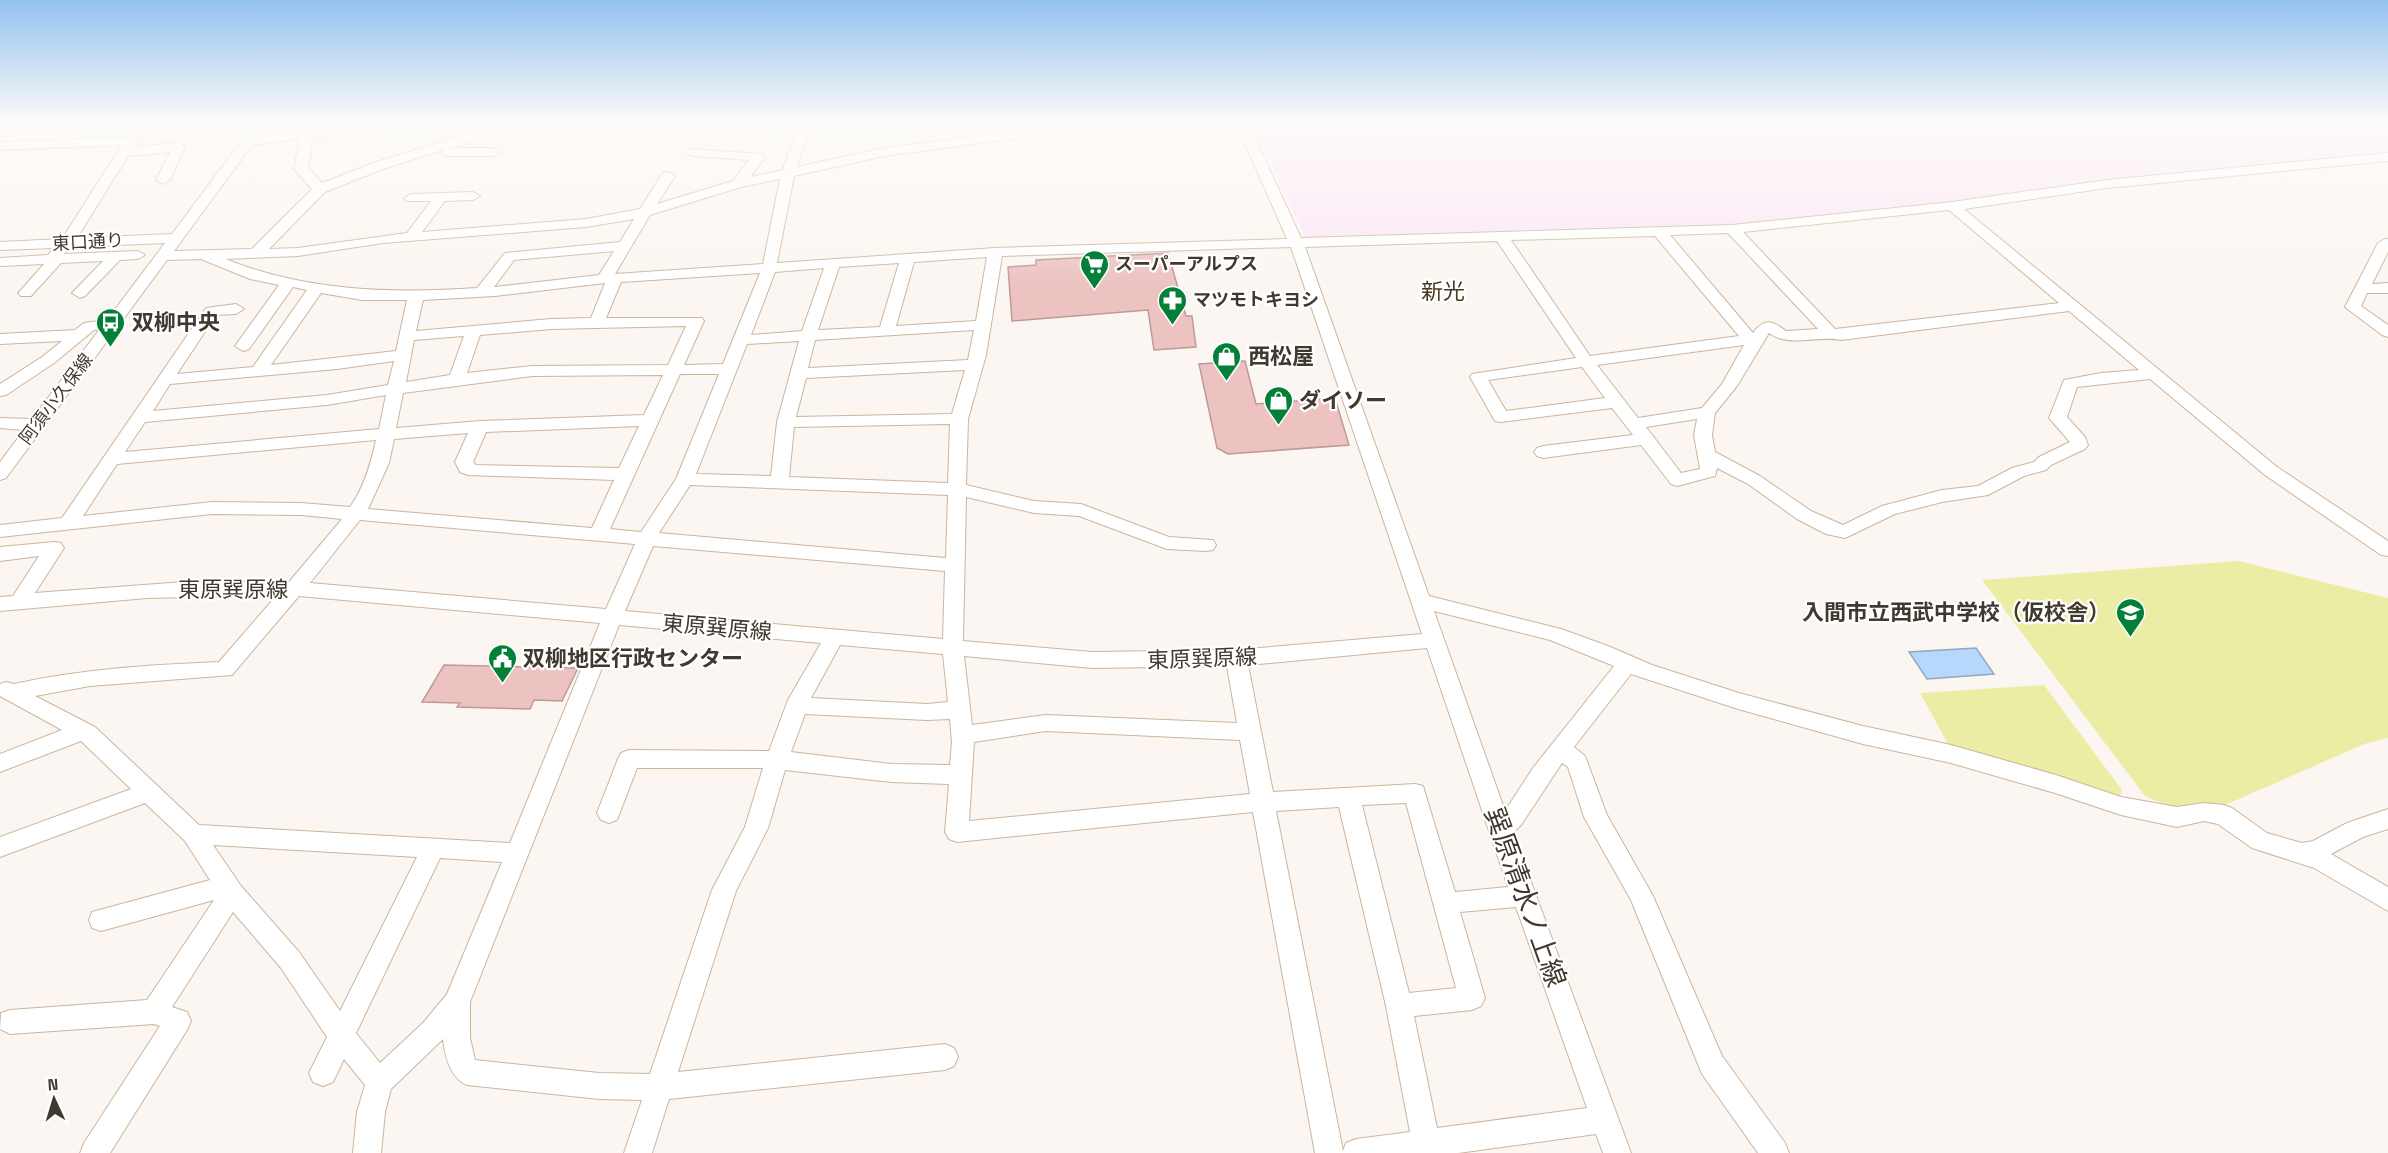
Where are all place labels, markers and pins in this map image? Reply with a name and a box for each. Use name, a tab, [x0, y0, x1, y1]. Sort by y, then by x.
supermarket icon: スーパーアルプス	[1078, 248, 1110, 290]
place label: スーパーアルプス	[1115, 252, 1258, 275]
pharmacy icon: マツモトキヨシ	[1156, 284, 1188, 326]
place label: マツモトキヨシ	[1193, 288, 1319, 311]
bus stop icon: 双柳中央	[95, 306, 127, 348]
place label: 双柳中央	[132, 308, 220, 336]
shop icon: 西松屋	[1211, 340, 1243, 382]
place label: 西松屋	[1248, 342, 1314, 370]
shop icon: ダイソー	[1262, 384, 1294, 426]
place label: ダイソー	[1299, 386, 1387, 414]
school or university icon: 入間市立西武中学校（仮校舎）	[2115, 596, 2147, 638]
place label: 入間市立西武中学校（仮校舎）	[1802, 598, 2110, 626]
public building icon: 双柳地区行政センター	[486, 642, 518, 684]
place label: 双柳地区行政センター	[523, 644, 743, 672]

